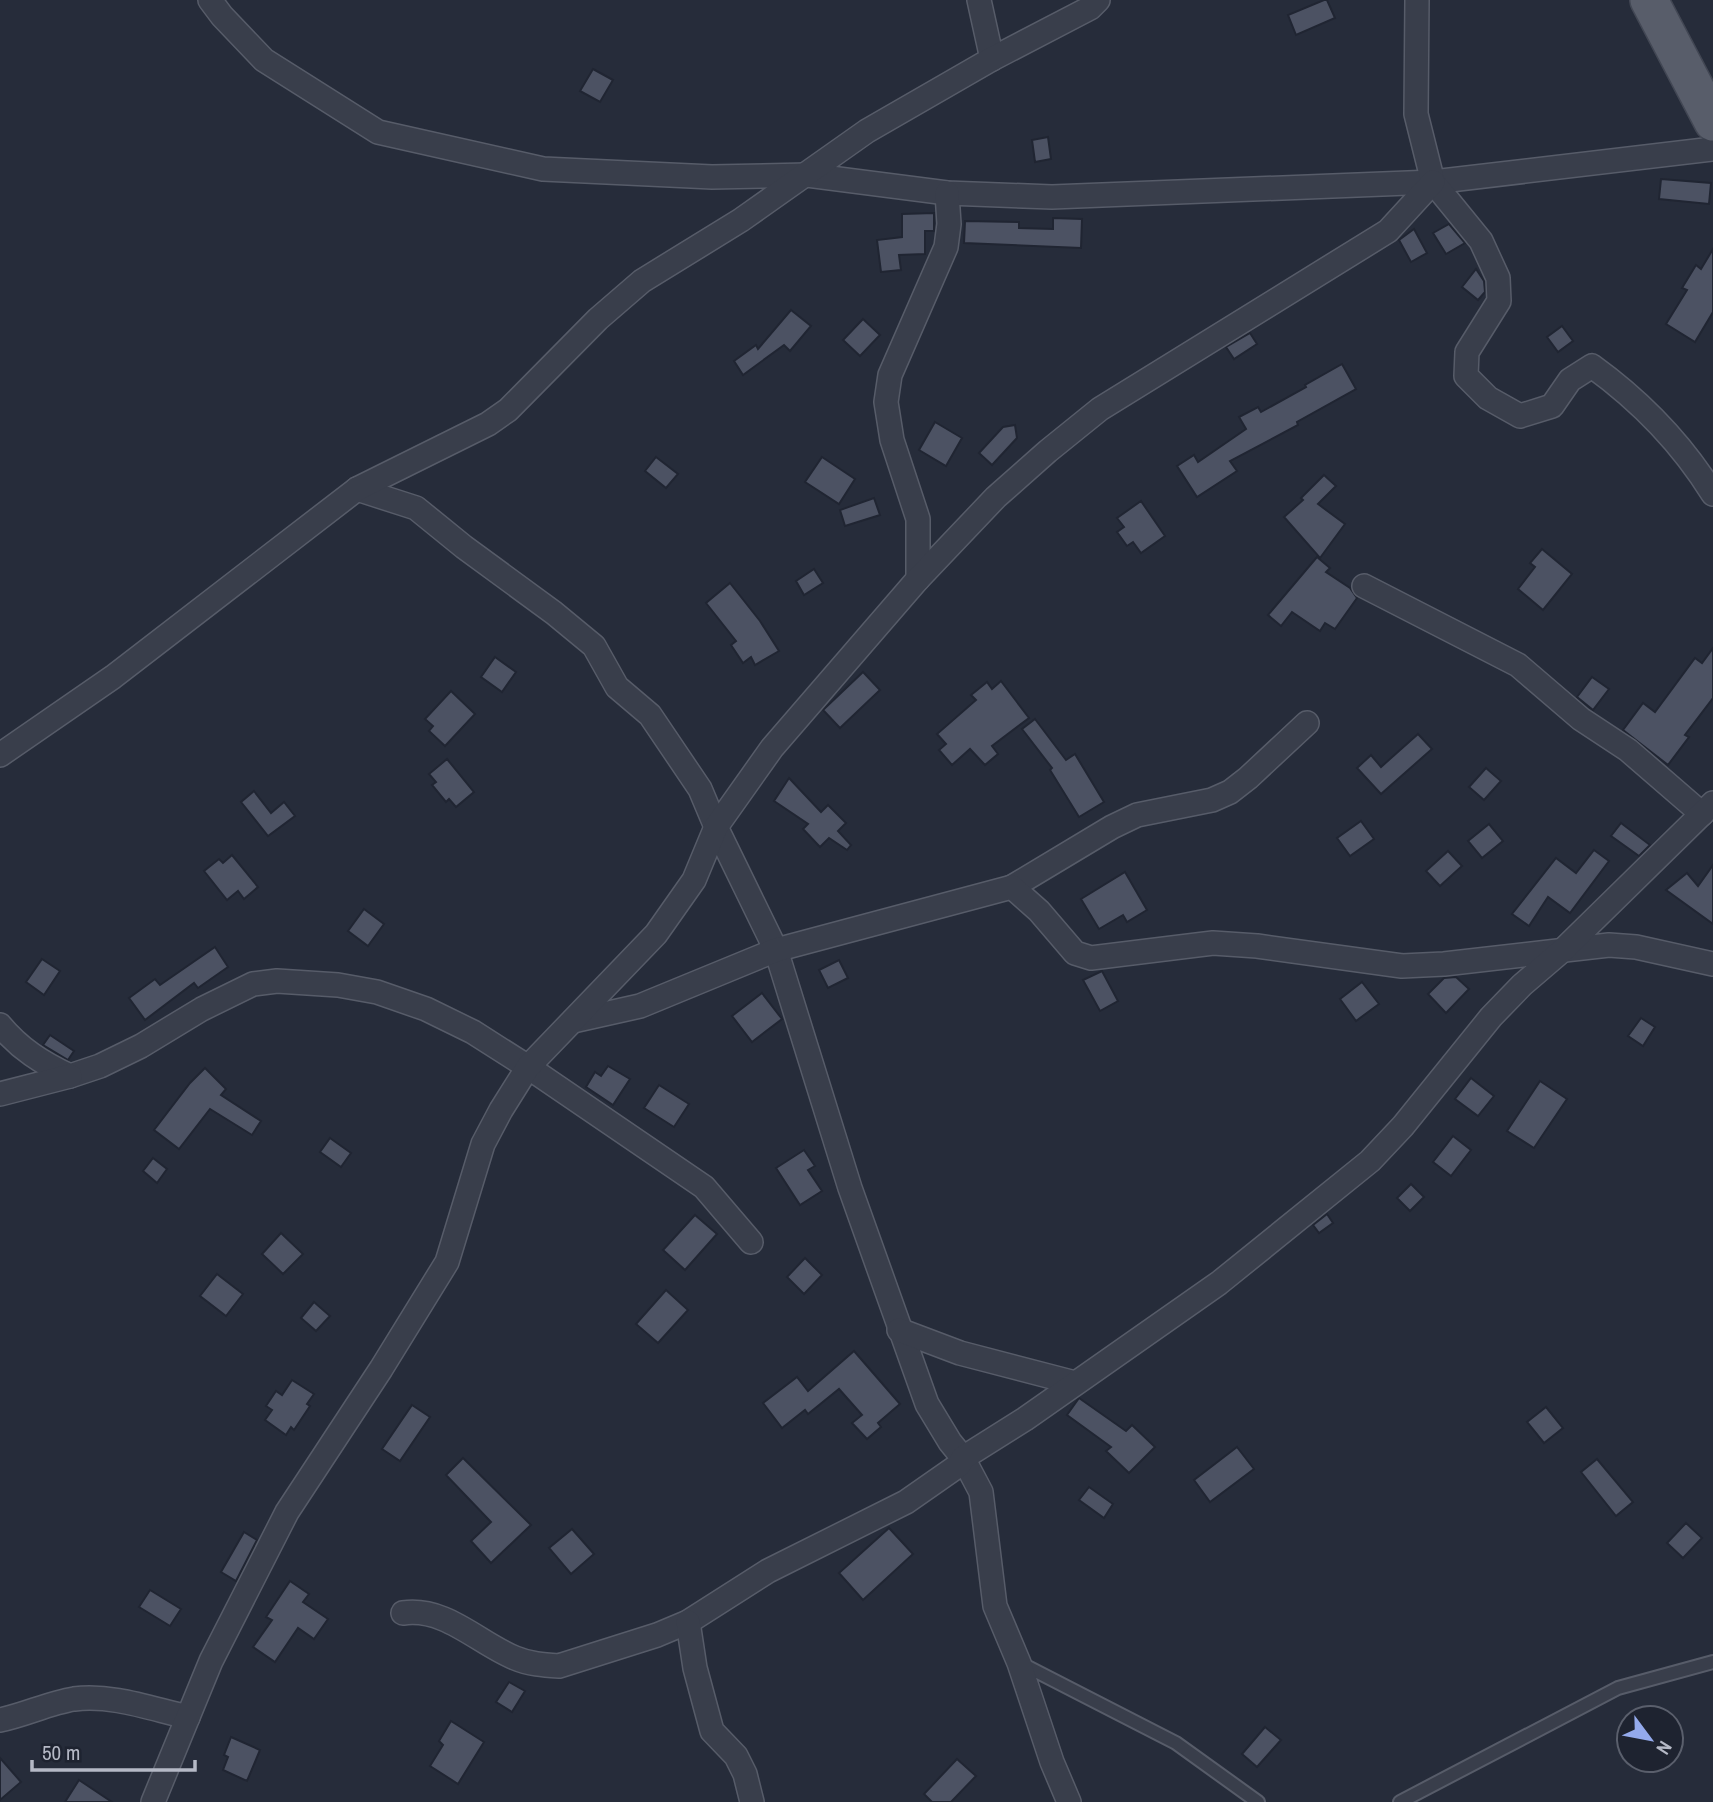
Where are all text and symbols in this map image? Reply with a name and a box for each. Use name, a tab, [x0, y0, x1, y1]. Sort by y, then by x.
north arrow	[1615, 1704, 1685, 1774]
scale bar	[32, 1728, 194, 1772]
text: N	[1650, 1736, 1678, 1760]
text: 50 m	[42, 1738, 80, 1767]

